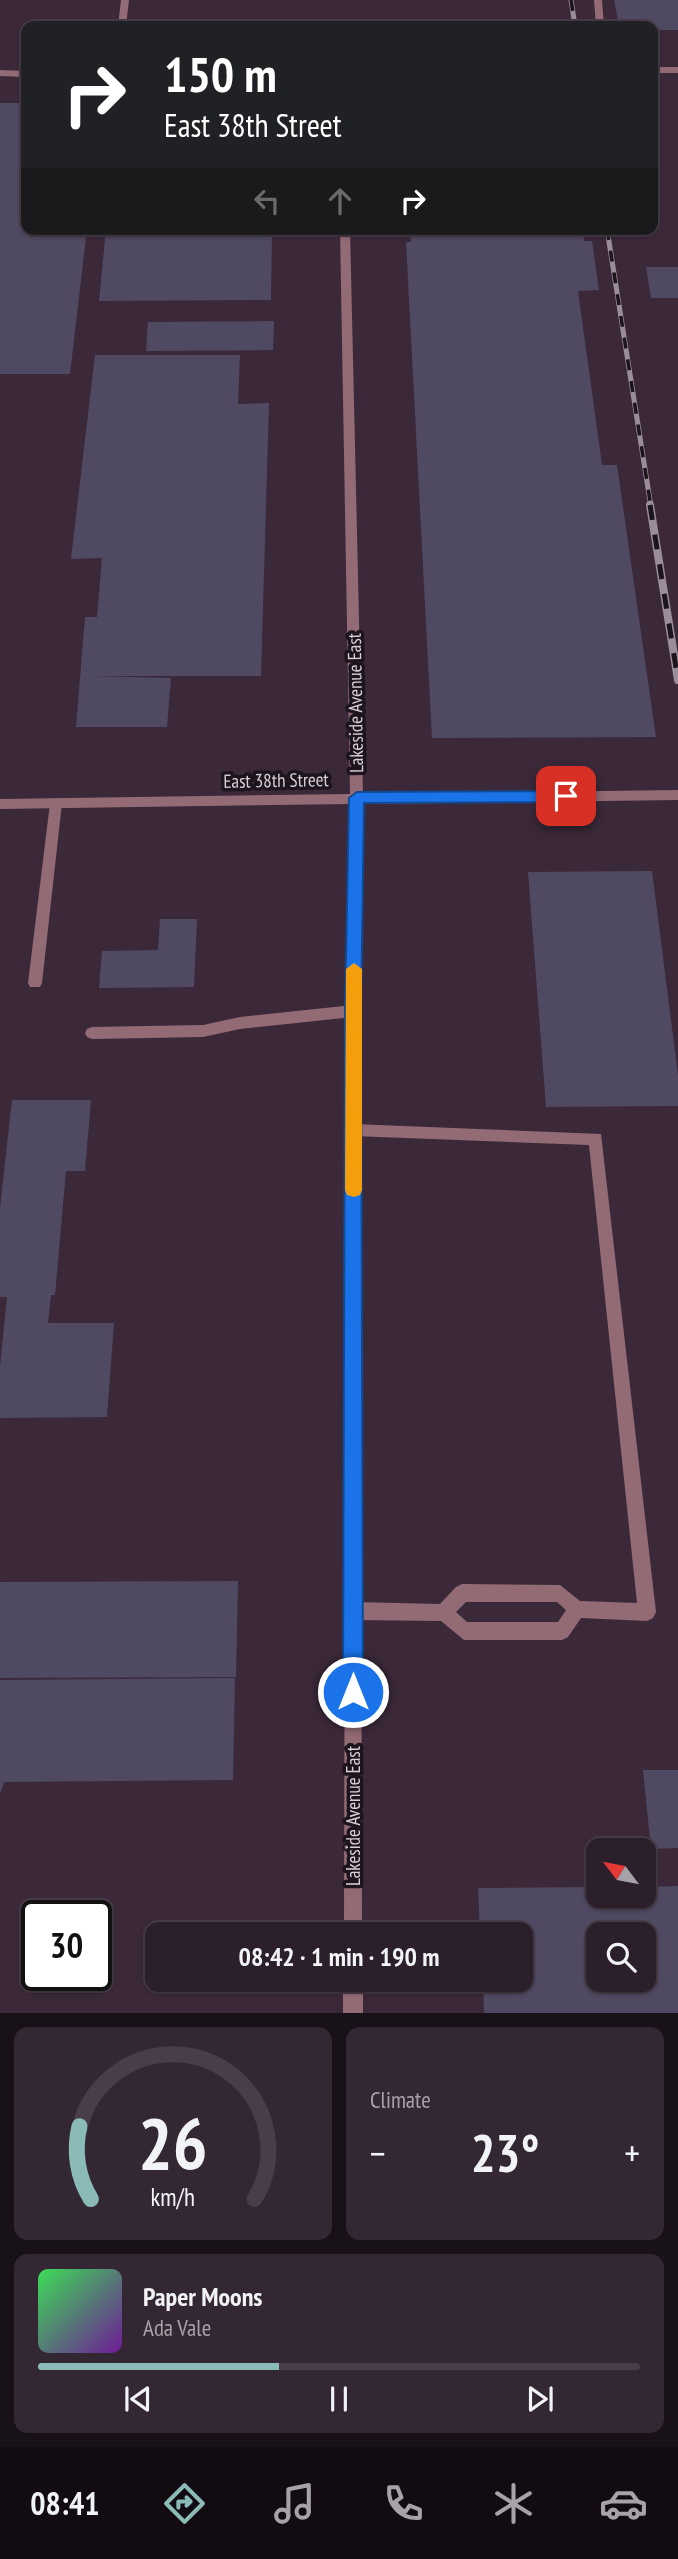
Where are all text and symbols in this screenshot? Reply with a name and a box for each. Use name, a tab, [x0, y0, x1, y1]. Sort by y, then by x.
text: 150 m	[164, 42, 277, 106]
icon: right	[49, 49, 140, 140]
text: East 38th Street	[164, 104, 342, 146]
icon: left	[248, 182, 286, 220]
icon: ahead	[321, 182, 359, 220]
icon: right	[394, 182, 432, 220]
street label: Lakeside Avenue East	[342, 632, 368, 773]
pin	[536, 766, 596, 826]
street label: East 38th Street	[223, 767, 330, 793]
icon: arrive	[547, 777, 585, 815]
position arrow	[316, 1655, 390, 1729]
street label: Lakeside Avenue East	[341, 1745, 365, 1886]
north arrow	[586, 1838, 656, 1908]
map controls	[586, 1838, 656, 1992]
speed limit sign: 30	[21, 1900, 112, 1991]
button: search	[586, 1922, 656, 1992]
text: 08:42 · 1 min · 190 m	[239, 1940, 439, 1973]
text: Climate	[370, 2085, 431, 2114]
text: 26	[138, 2096, 208, 2190]
text: 23°	[471, 2119, 539, 2186]
text: −	[370, 2128, 386, 2177]
text: +	[624, 2128, 640, 2177]
text: km/h	[151, 2181, 195, 2213]
text: Paper Moons	[143, 2280, 262, 2313]
text: Ada Vale	[143, 2313, 211, 2342]
icon: previous	[119, 2380, 157, 2418]
icon: pause	[320, 2380, 358, 2418]
icon: next	[521, 2380, 559, 2418]
icon: directions	[160, 2479, 209, 2528]
icon: music	[270, 2479, 319, 2528]
icon: phone	[379, 2479, 428, 2528]
icon: climate	[489, 2479, 538, 2528]
icon: car	[599, 2479, 648, 2528]
text: 08:41	[30, 2482, 100, 2524]

